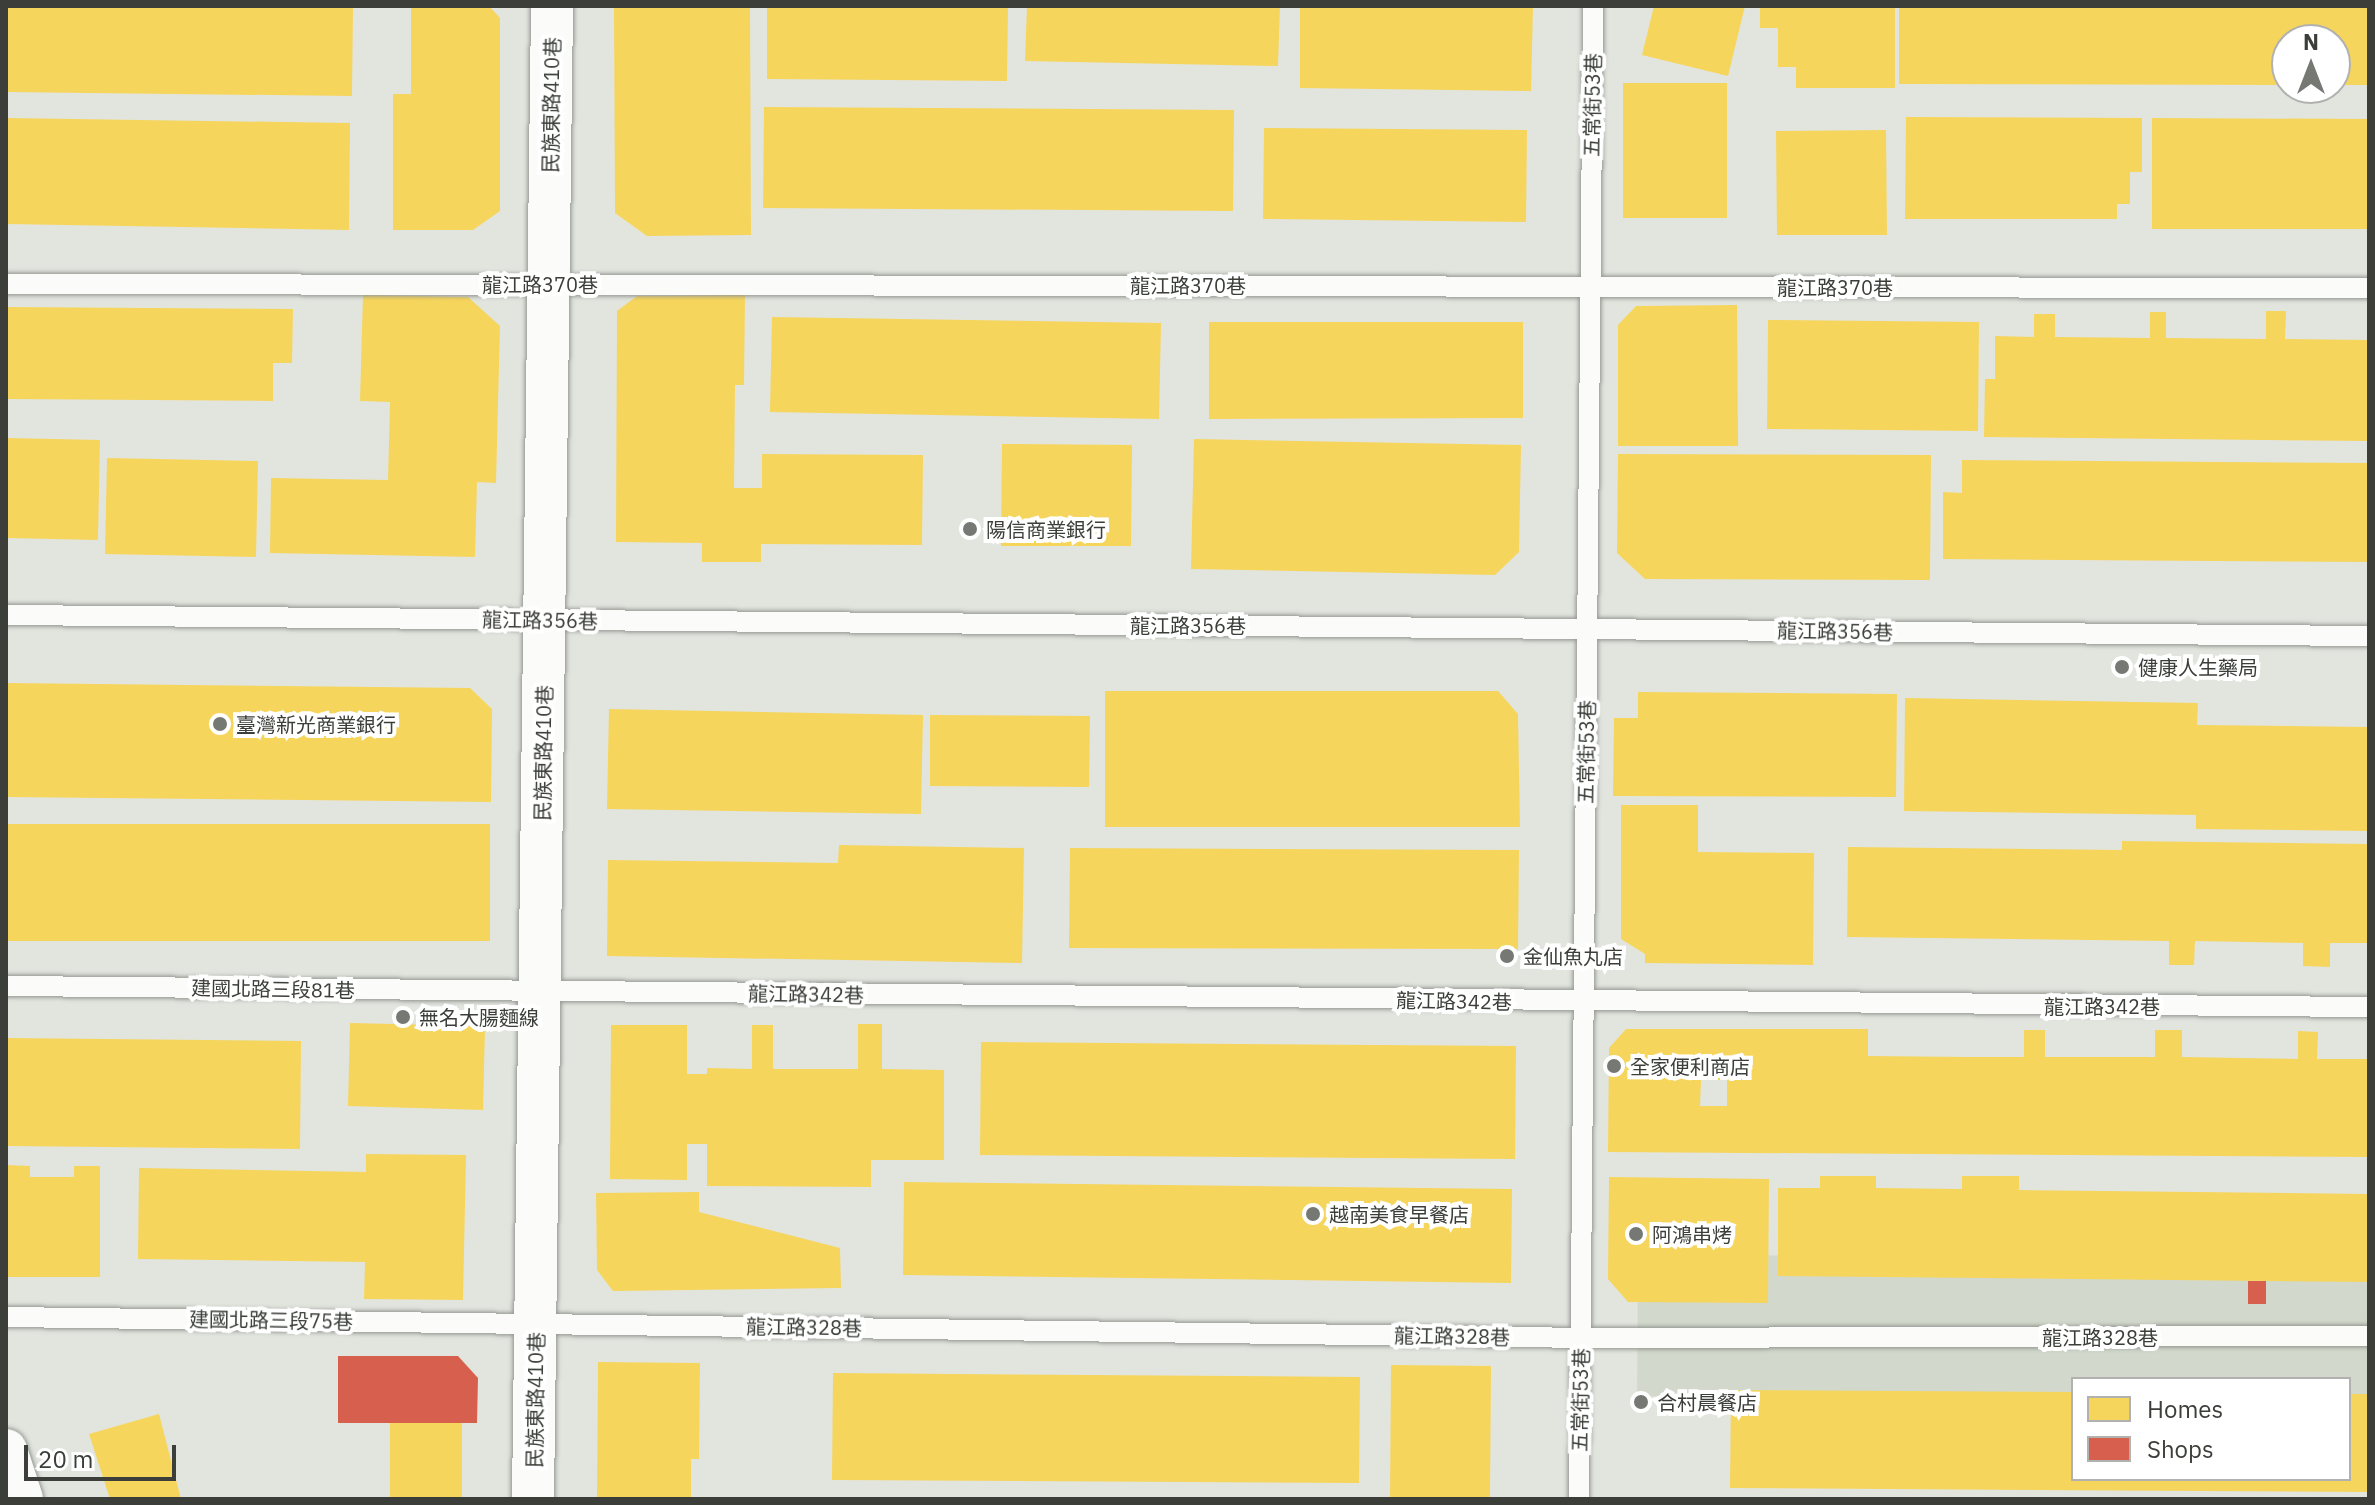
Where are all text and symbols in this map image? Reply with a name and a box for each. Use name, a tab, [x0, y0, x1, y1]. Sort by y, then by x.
north arrow	[2271, 24, 2351, 104]
text: N	[2303, 27, 2319, 56]
street label: 民族東路410巷	[538, 37, 564, 173]
street label: 五常街53巷	[1579, 53, 1605, 157]
street label: 龍江路370巷	[482, 272, 598, 296]
street label: 龍江路370巷	[1130, 273, 1246, 297]
street label: 龍江路370巷	[1777, 275, 1893, 299]
place label: 陽信商業銀行	[986, 517, 1106, 541]
marker: 陽信商業銀行	[961, 520, 979, 538]
street label: 龍江路356巷	[482, 607, 598, 633]
street label: 龍江路356巷	[1130, 613, 1246, 637]
street label: 龍江路356巷	[1777, 618, 1893, 644]
place label: 健康人生藥局	[2138, 655, 2258, 679]
marker: 健康人生藥局	[2113, 658, 2131, 676]
street label: 民族東路410巷	[530, 685, 556, 821]
street label: 五常街53巷	[1573, 700, 1599, 804]
place label: 臺灣新光商業銀行	[236, 712, 396, 736]
marker: 臺灣新光商業銀行	[211, 715, 229, 733]
place label: 金仙魚丸店	[1523, 944, 1623, 968]
marker: 金仙魚丸店	[1498, 947, 1516, 965]
street label: 建國北路三段81巷	[191, 976, 355, 1002]
street label: 龍江路342巷	[748, 981, 864, 1007]
street label: 龍江路342巷	[1396, 988, 1512, 1014]
street label: 龍江路342巷	[2044, 994, 2160, 1018]
place label: 無名大腸麵線	[419, 1005, 539, 1029]
marker: 無名大腸麵線	[394, 1008, 412, 1026]
place label: 全家便利商店	[1630, 1054, 1750, 1078]
marker: 全家便利商店	[1605, 1057, 1623, 1075]
place label: 越南美食早餐店	[1329, 1202, 1469, 1226]
marker: 越南美食早餐店	[1304, 1205, 1322, 1223]
place label: 阿鴻串烤	[1652, 1222, 1732, 1246]
marker: 阿鴻串烤	[1627, 1225, 1645, 1243]
street label: 建國北路三段75巷	[189, 1307, 353, 1333]
street label: 龍江路328巷	[746, 1314, 862, 1340]
street label: 龍江路328巷	[1394, 1323, 1510, 1349]
street label: 龍江路328巷	[2042, 1325, 2158, 1349]
street label: 民族東路410巷	[522, 1332, 548, 1468]
street label: 五常街53巷	[1567, 1348, 1593, 1452]
legend	[2071, 1377, 2351, 1481]
place label: 合村晨餐店	[1657, 1390, 1757, 1414]
marker: 合村晨餐店	[1632, 1393, 1650, 1411]
text: Homes	[2147, 1393, 2223, 1425]
scale bar	[28, 1429, 180, 1479]
text: Shops	[2147, 1433, 2214, 1465]
text: 20 m	[38, 1443, 93, 1475]

